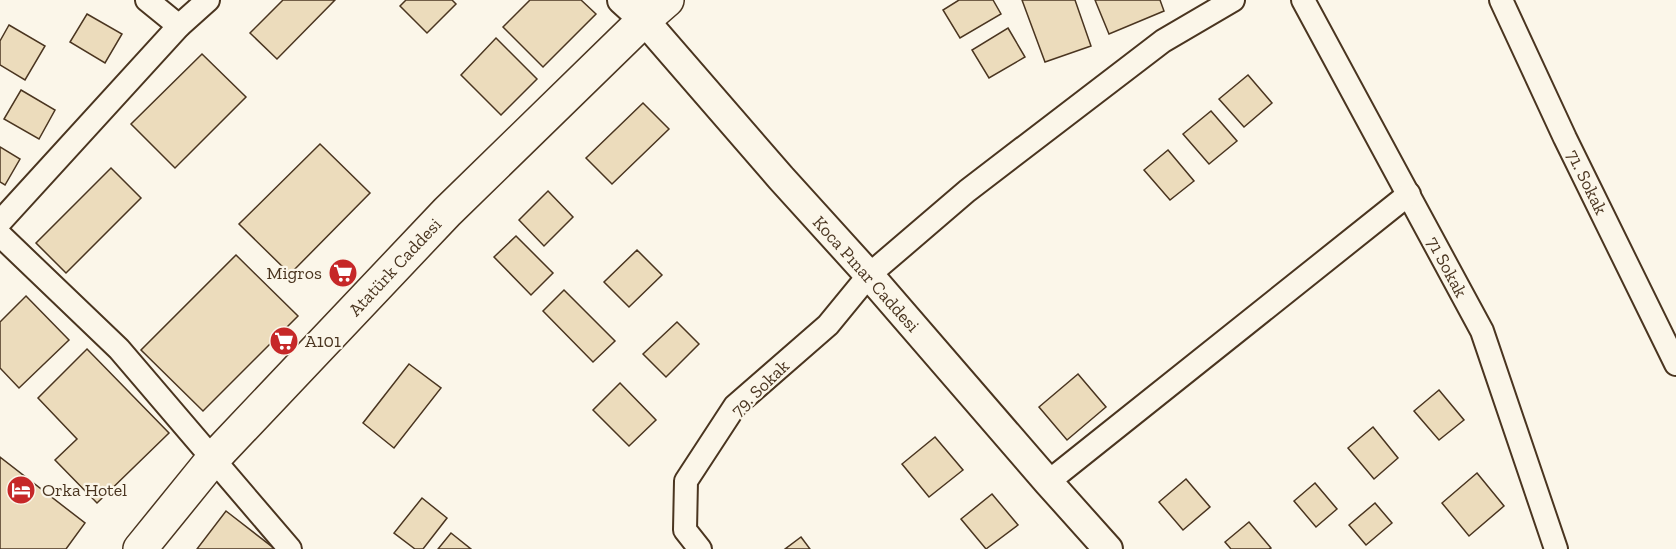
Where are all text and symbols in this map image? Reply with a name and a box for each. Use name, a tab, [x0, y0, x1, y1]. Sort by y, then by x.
street label: 71. Sokak	[1562, 146, 1612, 219]
street label: Koca Pınar Caddesi	[808, 211, 924, 337]
street label: Atatürk Caddesi	[344, 213, 446, 321]
street label: 71 Sokak	[1422, 233, 1472, 302]
supermarket icon: Migros	[327, 257, 359, 289]
place label: Migros	[267, 262, 322, 284]
supermarket icon: A101	[268, 325, 300, 357]
place label: A101	[305, 330, 341, 352]
street label: 79. Sokak	[726, 355, 794, 421]
hotel icon: Orka Hotel	[5, 474, 37, 506]
place label: Orka Hotel	[42, 479, 127, 501]

